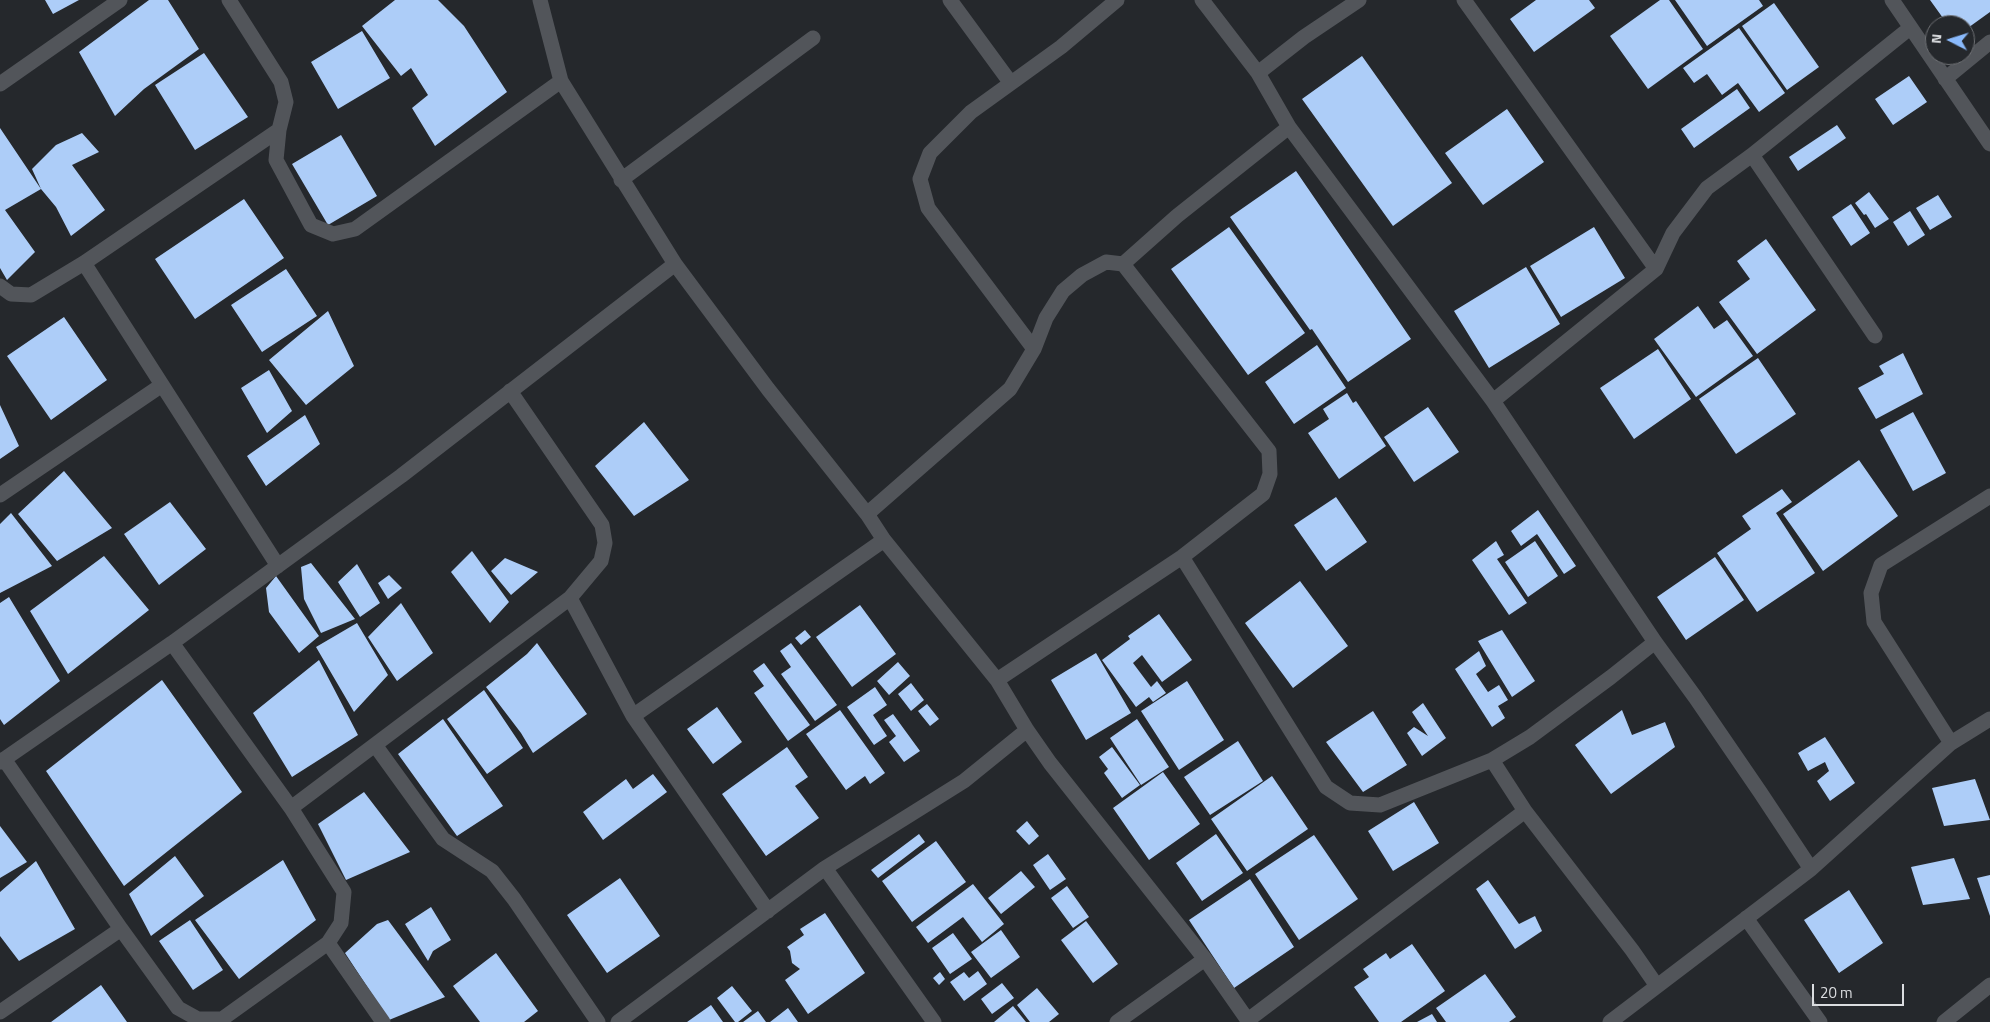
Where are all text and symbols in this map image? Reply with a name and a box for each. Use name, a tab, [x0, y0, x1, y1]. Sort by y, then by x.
north arrow	[1925, 15, 1975, 65]
text: N	[1925, 33, 1946, 44]
scale bar	[1815, 974, 1908, 1006]
text: 20 m	[1820, 981, 1853, 1004]

